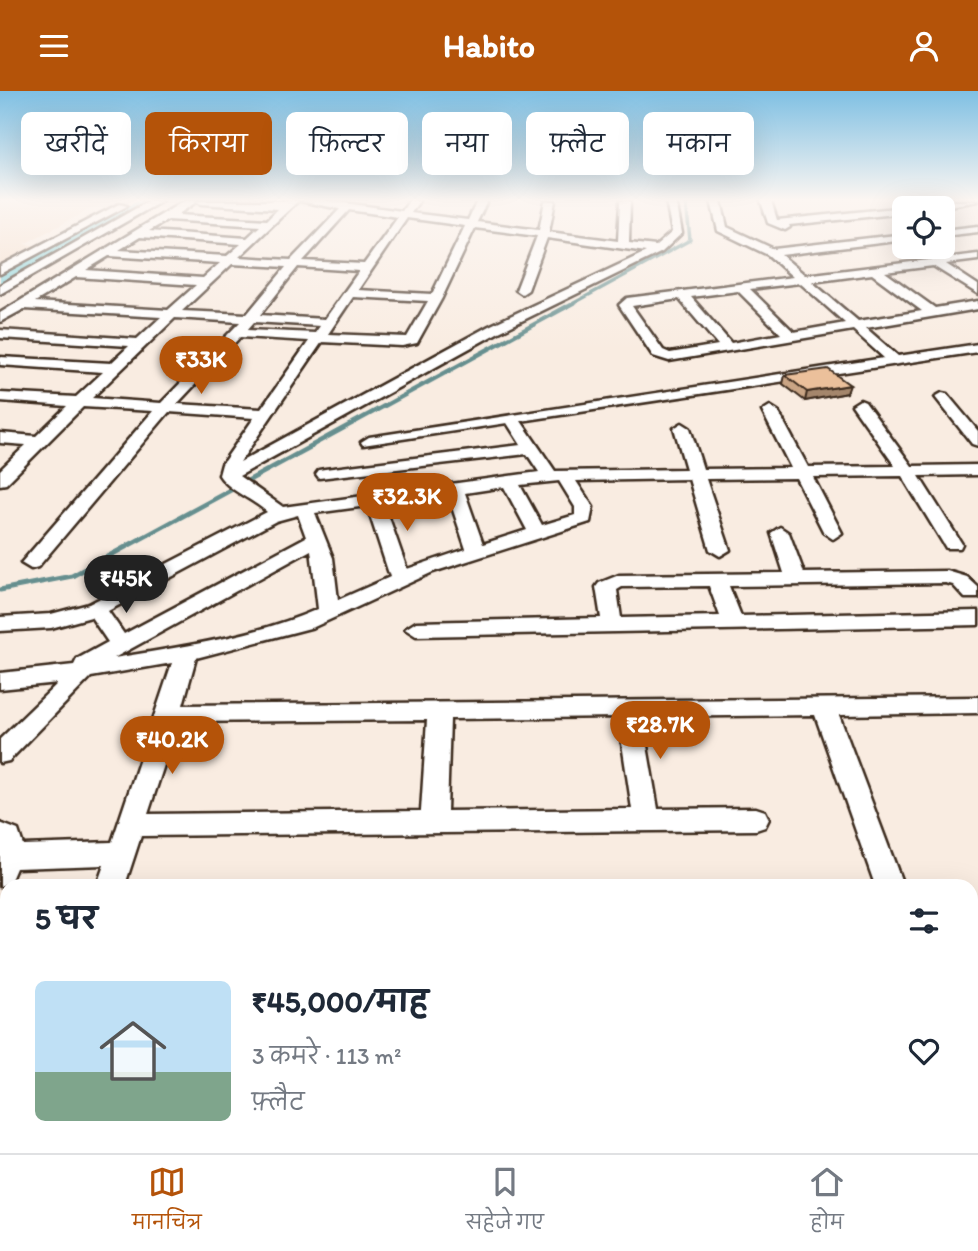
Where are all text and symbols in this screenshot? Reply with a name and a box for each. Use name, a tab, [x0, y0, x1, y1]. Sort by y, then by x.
icon: menu	[35, 27, 73, 65]
text: Habito	[443, 27, 535, 65]
icon: person	[905, 27, 943, 65]
chip: खरीदें	[21, 112, 131, 175]
chip: किराया	[145, 112, 272, 175]
chip: फ़िल्टर	[286, 112, 408, 175]
chip: नया	[422, 112, 512, 175]
chip: फ़्लैट	[526, 112, 629, 175]
chip: मकान	[643, 112, 754, 175]
map controls	[892, 196, 955, 259]
button: locate	[892, 196, 955, 259]
pin: ₹33K	[160, 337, 242, 396]
text: ₹33K	[176, 345, 227, 373]
pin: ₹32.3K	[350, 473, 464, 533]
text: ₹32.3K	[373, 482, 441, 510]
pin: ₹45K	[85, 555, 167, 615]
text: ₹45K	[100, 564, 152, 592]
pin: ₹28.7K	[603, 701, 717, 761]
text: ₹28.7K	[626, 710, 694, 738]
pin: ₹40.2K	[115, 717, 229, 776]
text: ₹40.2K	[136, 725, 208, 753]
text: 5 घर	[35, 900, 97, 937]
icon: filters	[905, 902, 943, 940]
text: ₹45,000/माह	[252, 983, 428, 1020]
icon: home	[91, 1009, 175, 1093]
icon: heart	[905, 1032, 943, 1070]
text: 3 कमरे · 113 m²	[252, 1042, 401, 1070]
text: फ़्लैट	[252, 1088, 304, 1116]
tab: मानचित्र	[132, 1163, 202, 1243]
tab: सहेजे गए	[466, 1163, 544, 1243]
tab: होम	[808, 1163, 846, 1243]

